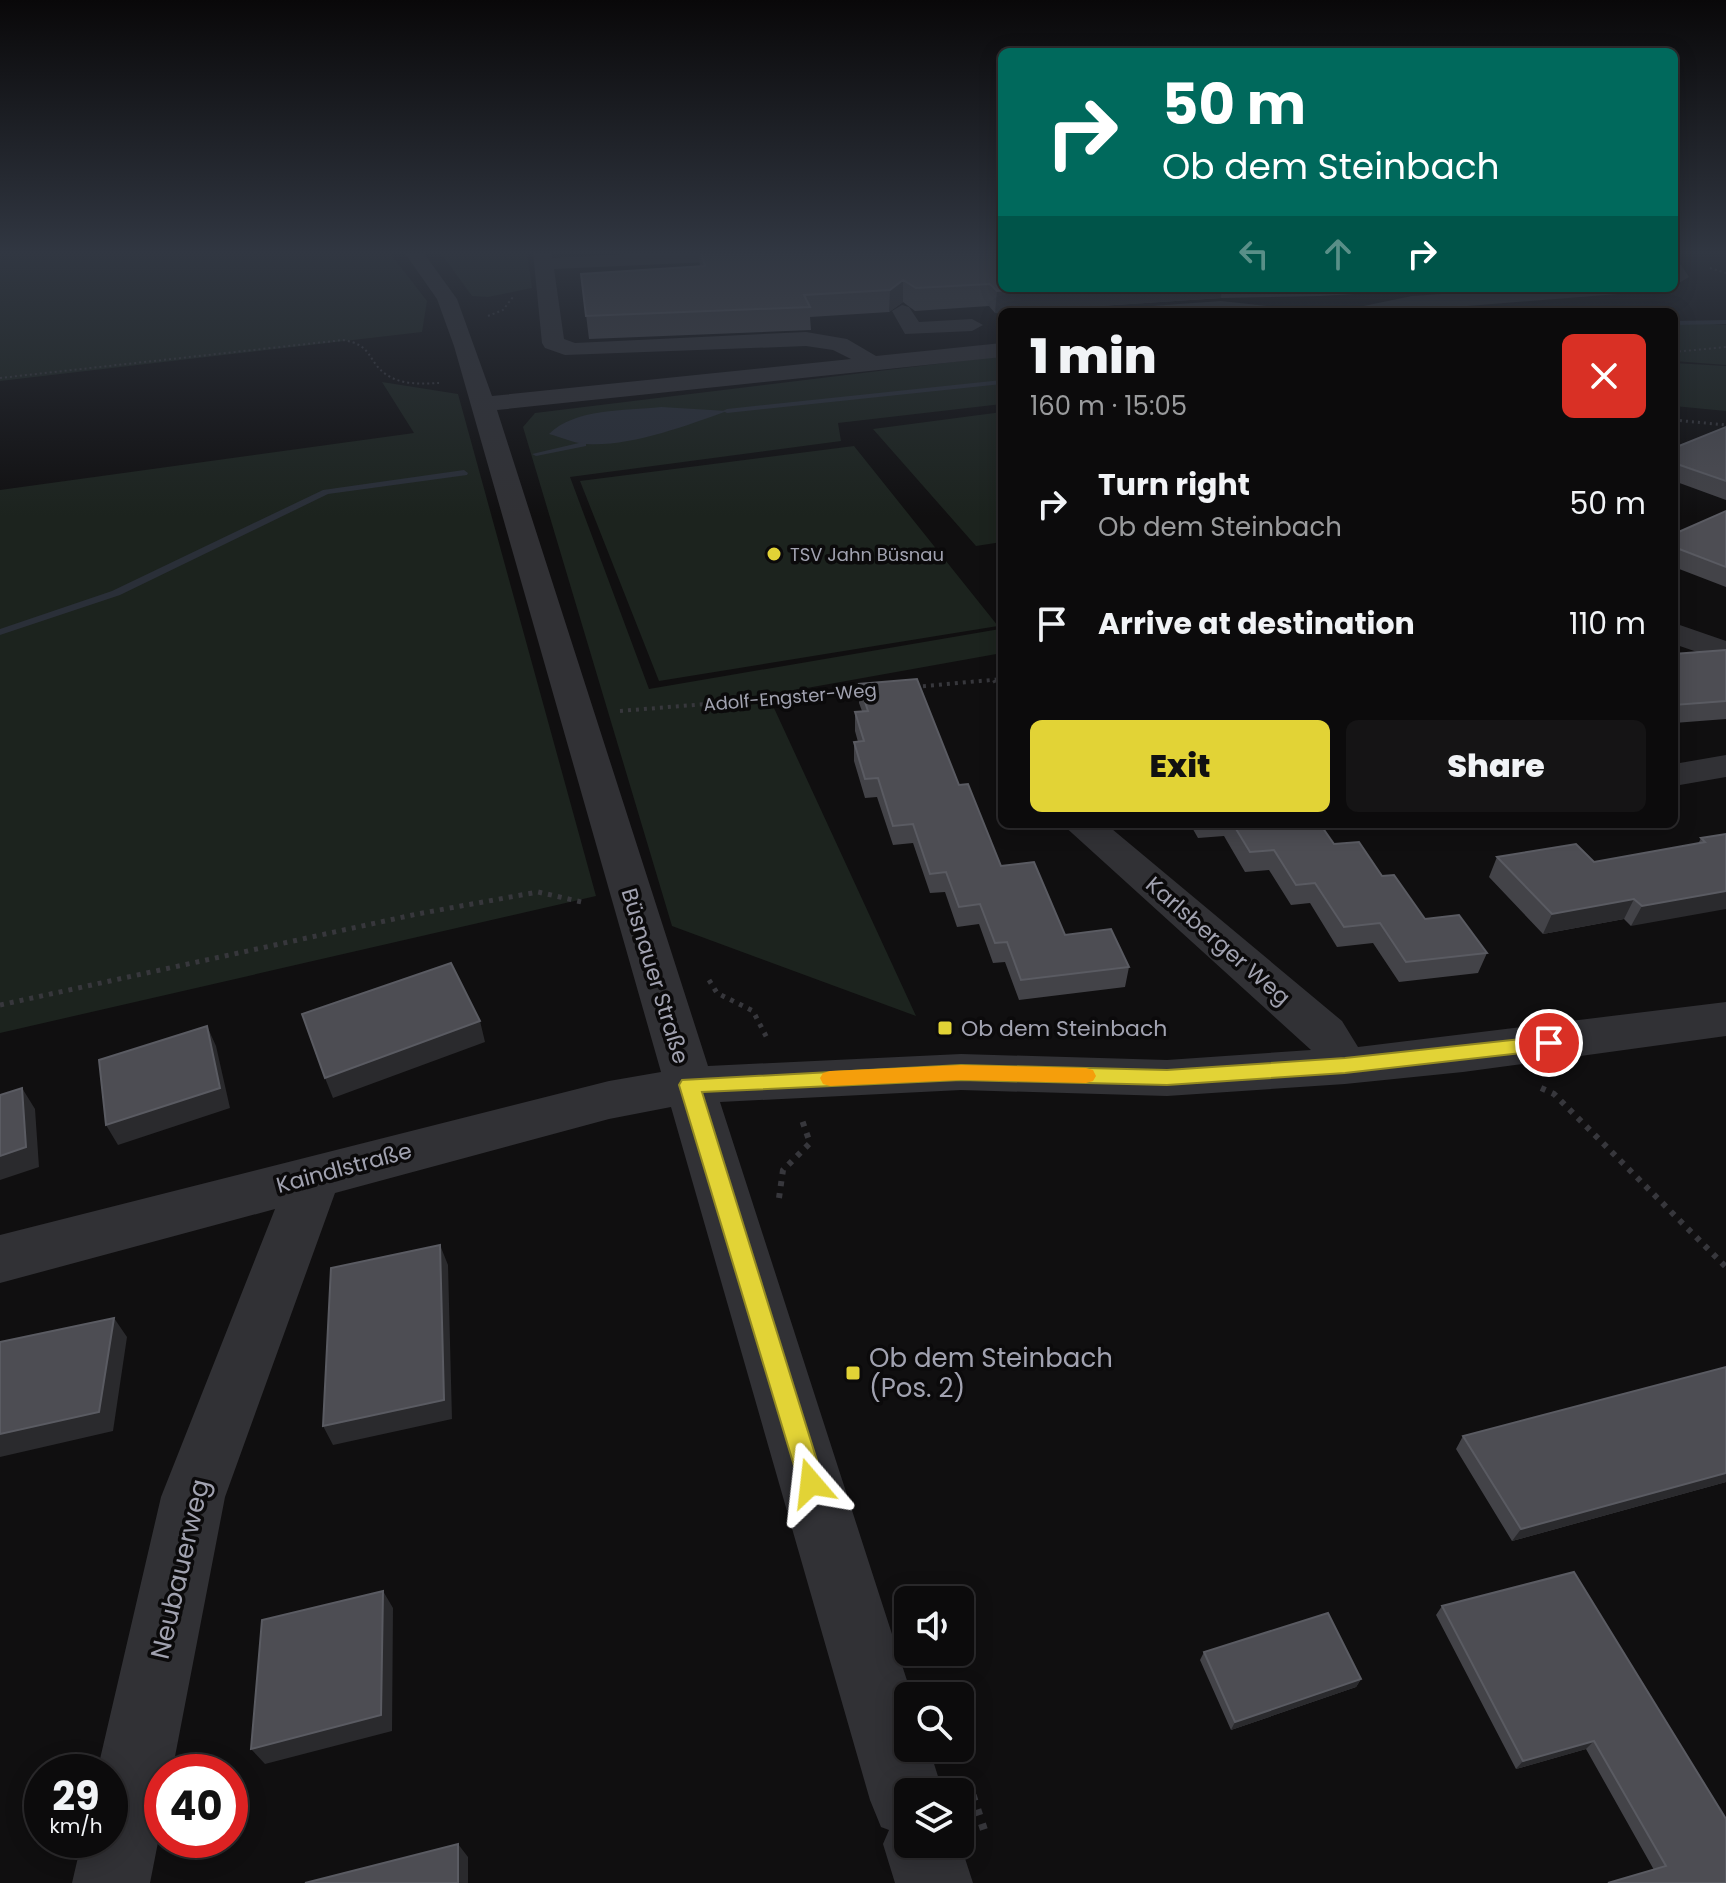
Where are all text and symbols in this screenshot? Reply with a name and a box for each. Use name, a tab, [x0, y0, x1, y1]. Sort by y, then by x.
text: 50 m	[1162, 65, 1306, 144]
icon: right	[1030, 80, 1134, 184]
text: Ob dem Steinbach	[1162, 141, 1500, 192]
icon: left	[1232, 232, 1276, 276]
icon: ahead	[1316, 232, 1360, 276]
icon: right	[1400, 232, 1444, 276]
text: 1 min	[1030, 323, 1157, 390]
button: close	[1562, 334, 1646, 418]
text: 160 m · 15:05	[1030, 388, 1187, 424]
text: Turn right	[1098, 463, 1250, 506]
icon: right	[1030, 482, 1074, 526]
text: 50 m	[1569, 482, 1646, 525]
text: Ob dem Steinbach	[1098, 509, 1342, 545]
place label: TSV Jahn Büsnau	[790, 542, 944, 567]
marker: TSV Jahn Büsnau	[765, 545, 783, 563]
icon: arrive	[1030, 602, 1074, 646]
text: Arrive at destination	[1098, 602, 1415, 645]
text: 110 m	[1569, 602, 1646, 645]
street label: Adolf-Engster-Weg	[702, 677, 878, 717]
button: Exit	[1030, 720, 1330, 812]
button: Share	[1346, 720, 1646, 812]
street label: Karlsberger Weg	[1139, 869, 1297, 1013]
street label: Büsnauer Straße	[614, 884, 696, 1068]
pin	[1515, 1009, 1583, 1077]
place label: Ob dem Steinbach	[961, 1013, 1167, 1044]
marker: Ob dem Steinbach	[936, 1019, 954, 1037]
icon: arrive	[1527, 1021, 1571, 1065]
street label: Kaindlstraße	[273, 1135, 415, 1201]
place label: Ob dem Steinbach (Pos. 2)	[869, 1340, 1113, 1406]
marker: Ob dem Steinbach (Pos. 2)	[844, 1364, 862, 1382]
position arrow	[769, 1441, 853, 1525]
street label: Neubauerweg	[142, 1475, 218, 1663]
map controls	[894, 1586, 974, 1858]
button: sound	[894, 1586, 974, 1666]
button: search	[894, 1682, 974, 1762]
speed limit sign: 40	[144, 1754, 248, 1858]
text: 29	[52, 1768, 100, 1824]
button: layers	[894, 1778, 974, 1858]
text: km/h	[49, 1812, 103, 1840]

